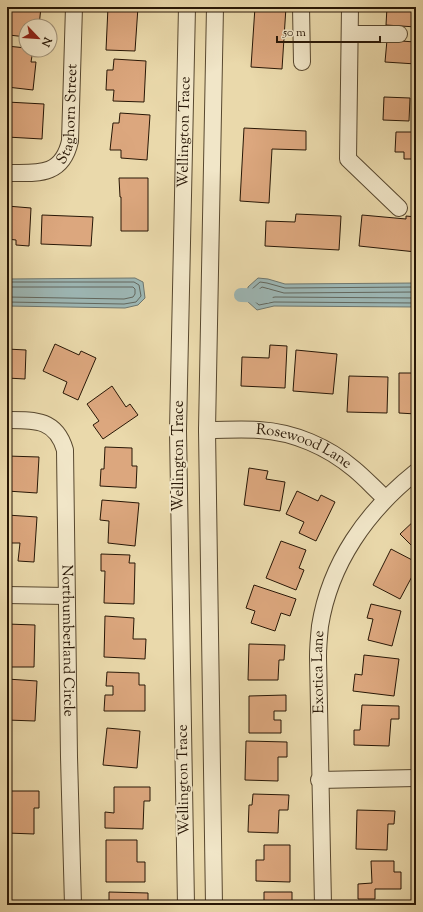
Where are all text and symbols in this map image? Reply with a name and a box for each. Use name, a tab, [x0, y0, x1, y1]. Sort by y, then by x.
north arrow	[18, 18, 58, 58]
scale bar	[277, 18, 380, 44]
text: 50 m	[282, 24, 306, 42]
text: N	[37, 34, 56, 49]
street label: Staghorn Street	[51, 63, 83, 169]
street label: Wellington Trace	[173, 76, 196, 188]
street label: Wellington Trace	[169, 400, 190, 512]
street label: Rosewood Lane	[255, 419, 356, 474]
street label: Northumberland Circle	[56, 565, 79, 717]
street label: Exotica Lane	[307, 629, 330, 714]
street label: Wellington Trace	[173, 724, 195, 836]

